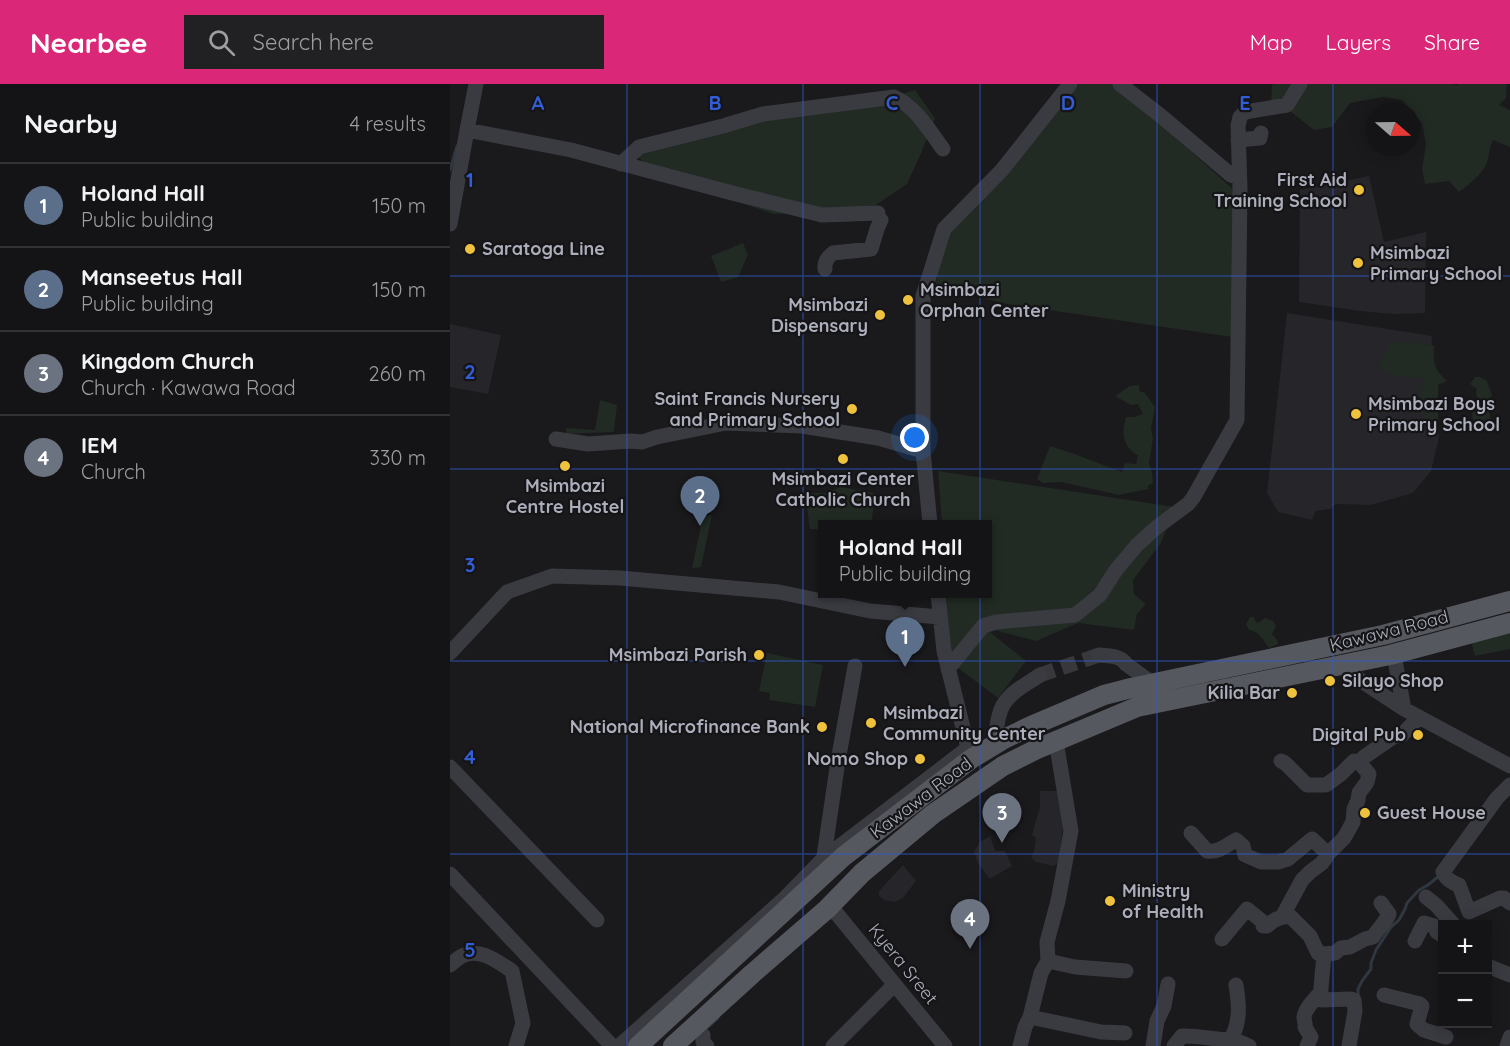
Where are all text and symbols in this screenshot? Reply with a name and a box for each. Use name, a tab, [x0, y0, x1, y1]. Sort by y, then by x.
search box	[184, 15, 604, 69]
text: Nearbee	[30, 25, 148, 60]
icon: search	[205, 26, 238, 59]
text: Search here	[253, 28, 374, 56]
text: Map	[1250, 29, 1293, 55]
text: Layers	[1326, 29, 1391, 55]
text: Share	[1424, 29, 1480, 55]
text: A	[532, 90, 545, 115]
text: B	[708, 90, 722, 115]
text: C	[886, 90, 899, 115]
text: D	[1061, 90, 1075, 115]
text: E	[1239, 90, 1251, 115]
north arrow	[1366, 102, 1420, 156]
text: Nearby	[24, 107, 118, 140]
text: 4 results	[350, 111, 426, 136]
text: 1	[466, 167, 474, 192]
place label: First Aid Training School	[1213, 168, 1347, 212]
text: Holand Hall	[81, 179, 205, 207]
marker: First Aid Training School	[1352, 183, 1366, 197]
text: 1	[40, 193, 47, 218]
text: 150 m	[372, 193, 426, 218]
text: Public building	[81, 207, 214, 232]
place label: Saratoga Line	[482, 237, 605, 260]
place label: Msimbazi Primary School	[1370, 241, 1502, 285]
marker: Saratoga Line	[463, 242, 477, 256]
marker: Msimbazi Primary School	[1351, 256, 1365, 270]
text: Manseetus Hall	[81, 263, 243, 291]
text: 2	[38, 277, 49, 302]
text: 150 m	[372, 277, 426, 302]
place label: Msimbazi Orphan Center	[920, 278, 1049, 322]
text: Public building	[81, 291, 214, 316]
place label: Msimbazi Dispensary	[771, 293, 868, 337]
marker: Msimbazi Orphan Center	[901, 293, 915, 307]
marker: Msimbazi Dispensary	[873, 308, 887, 322]
text: Kingdom Church	[81, 347, 254, 375]
text: 2	[464, 359, 476, 384]
text: 3	[38, 361, 49, 386]
text: 260 m	[369, 361, 426, 386]
text: Church · Kawawa Road	[81, 375, 296, 400]
place label: Saint Francis Nursery and Primary School	[654, 387, 840, 431]
place label: Msimbazi Boys Primary School	[1368, 392, 1500, 436]
marker: Saint Francis Nursery and Primary School	[845, 402, 859, 416]
marker: Msimbazi Boys Primary School	[1349, 407, 1363, 421]
your location	[900, 423, 929, 452]
text: IEM	[81, 431, 118, 459]
text: 4	[38, 445, 49, 470]
text: 330 m	[369, 445, 426, 470]
marker: Msimbazi Center Catholic Church	[836, 452, 850, 466]
text: Church	[81, 459, 146, 484]
marker: Msimbazi Centre Hostel	[558, 459, 572, 473]
place label: Msimbazi Center Catholic Church	[771, 467, 915, 511]
place label: Msimbazi Centre Hostel	[506, 474, 624, 518]
pin: 2	[680, 476, 720, 526]
popup	[818, 520, 992, 598]
text: Holand Hall	[839, 533, 963, 561]
text: 3	[465, 552, 475, 577]
text: Public building	[839, 561, 971, 586]
street label: Kawawa Road	[1327, 605, 1451, 656]
pin: 1	[886, 618, 924, 667]
place label: Msimbazi Parish	[609, 643, 747, 666]
marker: Msimbazi Parish	[752, 648, 766, 662]
place label: Silayo Shop	[1342, 669, 1444, 692]
marker: Silayo Shop	[1323, 674, 1337, 688]
place label: Kilia Bar	[1208, 681, 1280, 704]
marker: Kilia Bar	[1285, 686, 1299, 700]
place label: Msimbazi Community Center	[883, 701, 1046, 745]
place label: National Microfinance Bank	[570, 715, 810, 738]
marker: Msimbazi Community Center	[864, 716, 878, 730]
marker: National Microfinance Bank	[815, 720, 829, 734]
place label: Digital Pub	[1312, 723, 1406, 746]
marker: Digital Pub	[1411, 728, 1425, 742]
text: 4	[464, 744, 476, 769]
place label: Nomo Shop	[807, 747, 908, 770]
street label: Kawawa Road	[865, 752, 976, 843]
marker: Nomo Shop	[913, 752, 927, 766]
pin: 3	[982, 794, 1022, 843]
place label: Guest House	[1377, 801, 1486, 824]
marker: Guest House	[1358, 806, 1372, 820]
place label: Ministry of Health	[1122, 879, 1204, 923]
marker: Ministry of Health	[1103, 894, 1117, 908]
pin: 4	[950, 900, 990, 949]
street label: Kyera Sreet	[864, 918, 943, 1009]
map controls	[1438, 920, 1492, 1028]
button: +	[1438, 920, 1492, 974]
text: 5	[464, 937, 476, 962]
button: −	[1438, 974, 1492, 1028]

